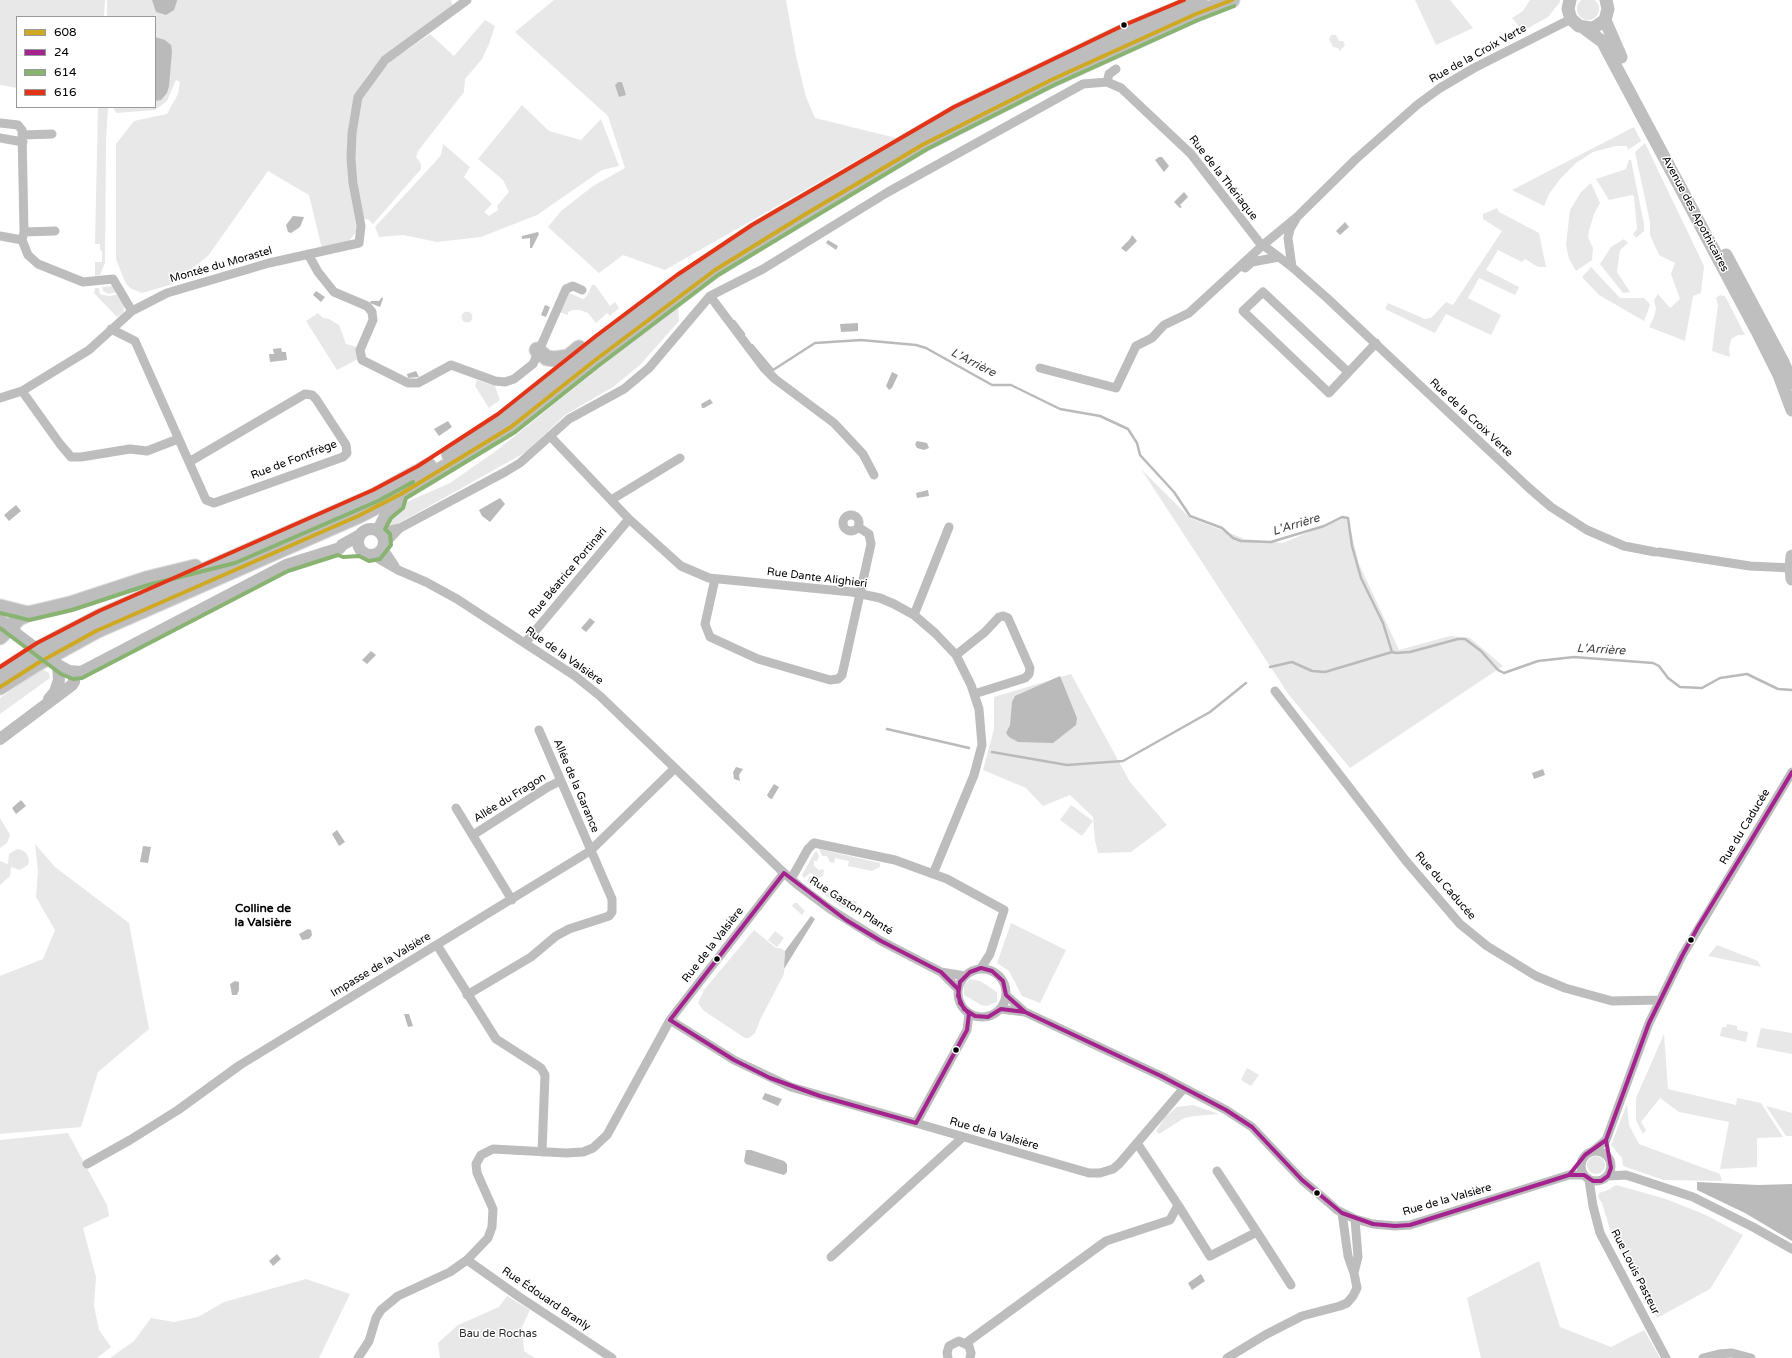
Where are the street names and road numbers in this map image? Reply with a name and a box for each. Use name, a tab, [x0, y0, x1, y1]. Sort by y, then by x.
street label: Rue de la Croix Verte	[1427, 22, 1529, 86]
street label: Rue de la Thériaque	[1186, 133, 1260, 223]
street label: Avenue des Apothicaires	[1659, 154, 1731, 274]
street label: Montée du Morastel	[168, 244, 274, 286]
street label: Rue de la Croix Verte	[1427, 376, 1515, 460]
street label: Rue de Fontfrège	[249, 438, 339, 482]
street label: Rue Béatrice Portinari	[526, 525, 610, 621]
street label: Rue Dante Alighieri	[766, 565, 868, 591]
street label: Rue de la Valsière	[523, 624, 605, 688]
street label: Allée de la Garance	[550, 737, 602, 835]
street label: Allée du Fragon	[472, 771, 548, 825]
street label: Rue du Caducée	[1717, 787, 1773, 867]
street label: Rue du Caducée	[1412, 849, 1478, 923]
street label: Rue Gaston Planté	[807, 874, 895, 938]
street label: Rue de la Valsière	[680, 905, 746, 985]
street label: Impasse de la Valsière	[329, 930, 433, 1000]
street label: Rue de la Valsière	[948, 1115, 1040, 1153]
street label: Rue de la Valsière	[1401, 1181, 1493, 1219]
street label: Rue Louis Pasteur	[1608, 1227, 1662, 1317]
street label: Rue Édouard Branly	[499, 1264, 593, 1334]

